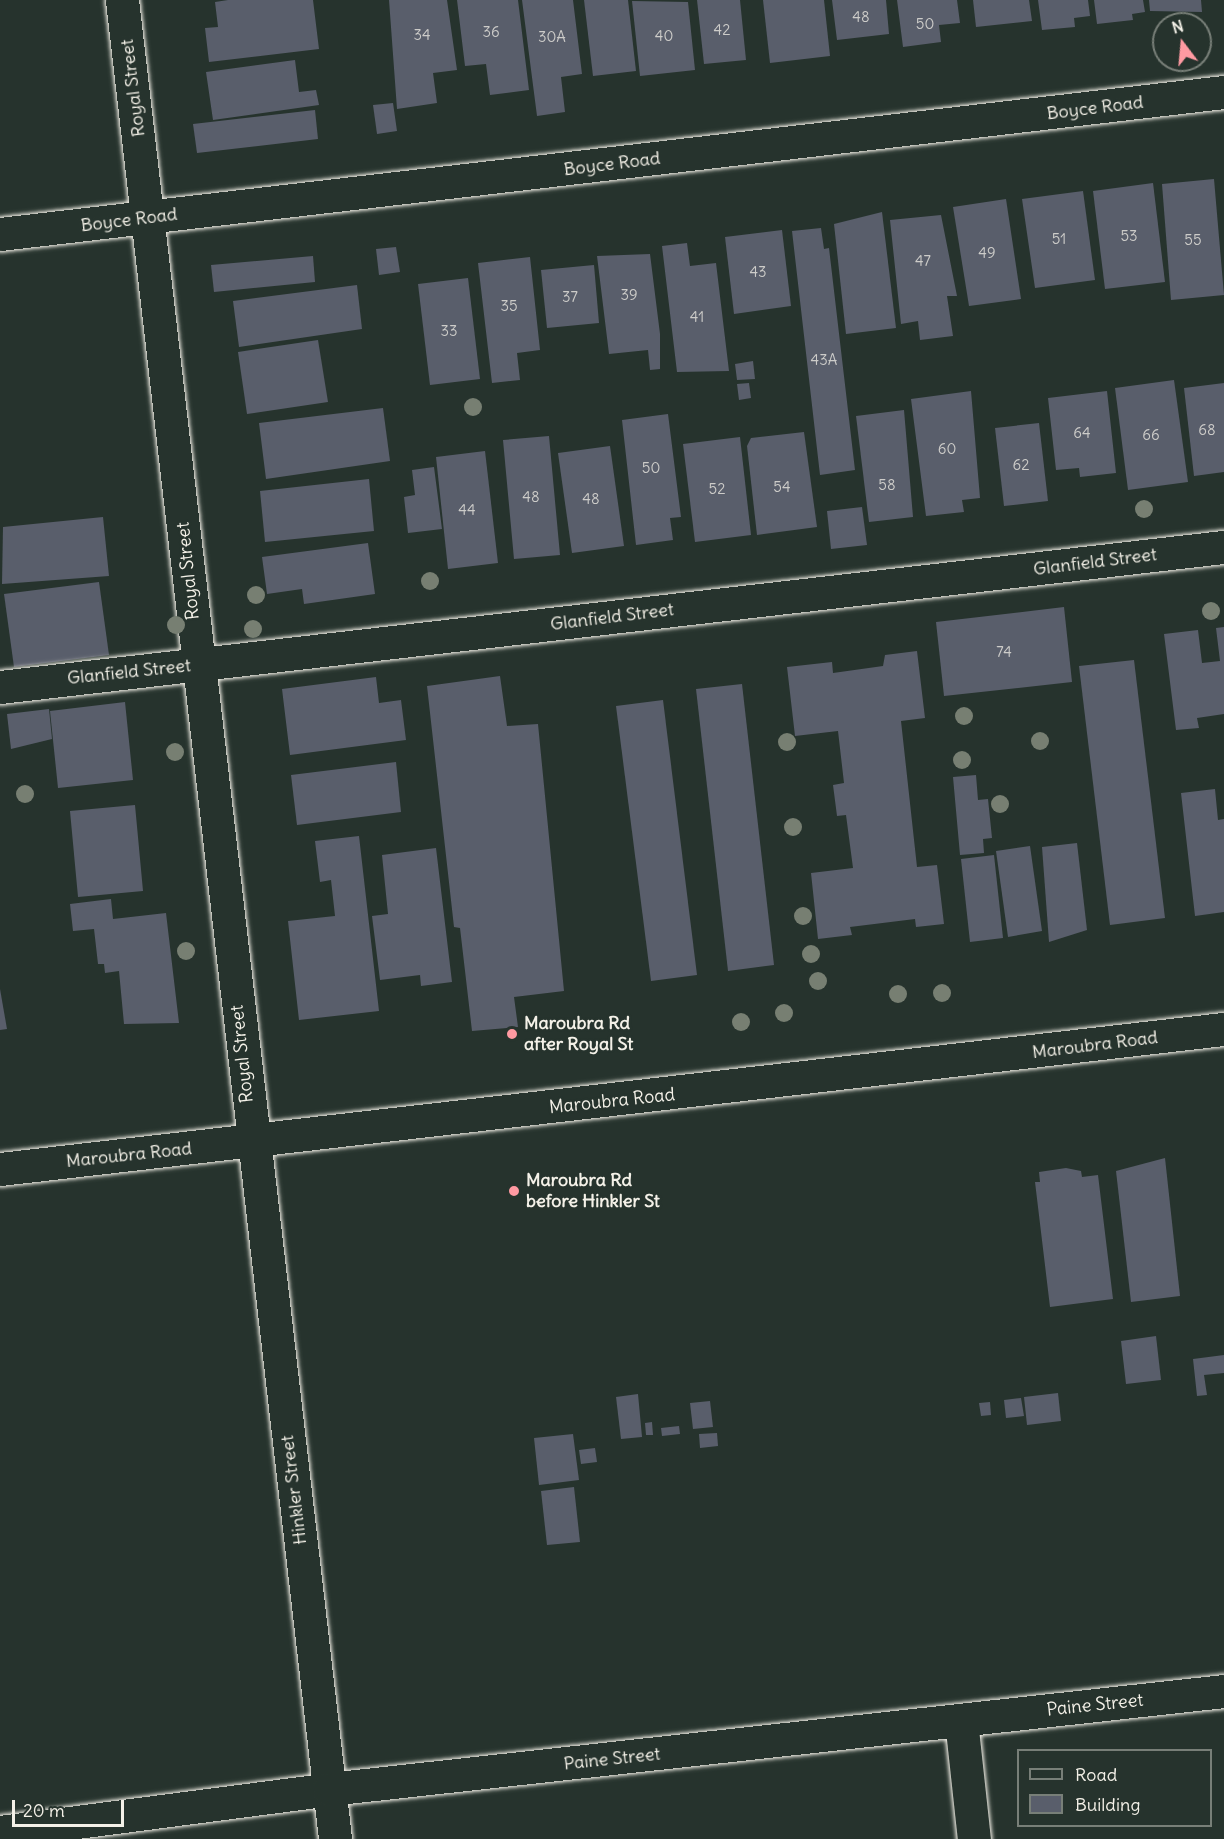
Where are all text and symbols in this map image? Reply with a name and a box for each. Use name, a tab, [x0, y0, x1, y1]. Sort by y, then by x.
house number: 48	[852, 8, 870, 26]
north arrow	[1152, 12, 1212, 72]
house number: 50	[916, 15, 934, 33]
text: N	[1170, 15, 1186, 38]
house number: 42	[714, 21, 730, 39]
house number: 36	[482, 23, 500, 41]
house number: 34	[413, 26, 431, 44]
house number: 40	[655, 27, 673, 45]
house number: 30A	[538, 28, 566, 46]
street label: Royal Street	[116, 38, 150, 138]
street label: Boyce Road	[1045, 91, 1145, 125]
street label: Boyce Road	[562, 147, 662, 181]
street label: Boyce Road	[79, 203, 179, 237]
house number: 53	[1120, 227, 1138, 245]
house number: 51	[1052, 230, 1066, 248]
house number: 55	[1184, 231, 1202, 249]
house number: 49	[978, 244, 996, 262]
house number: 47	[915, 252, 931, 270]
house number: 43	[749, 263, 767, 281]
house number: 39	[620, 286, 638, 304]
house number: 37	[562, 288, 578, 306]
house number: 35	[500, 297, 518, 315]
house number: 41	[690, 308, 704, 326]
house number: 33	[440, 322, 458, 340]
house number: 43A	[811, 351, 837, 369]
house number: 68	[1198, 421, 1216, 439]
house number: 64	[1073, 424, 1091, 442]
house number: 66	[1142, 426, 1160, 444]
house number: 60	[938, 440, 956, 458]
house number: 62	[1013, 456, 1029, 474]
house number: 50	[642, 459, 660, 477]
house number: 58	[878, 476, 896, 494]
house number: 54	[773, 478, 791, 496]
house number: 52	[709, 480, 725, 498]
house number: 48	[522, 488, 540, 506]
house number: 48	[582, 490, 600, 508]
house number: 44	[458, 501, 476, 519]
street label: Royal Street	[172, 521, 204, 621]
street label: Glanfield Street	[1032, 544, 1158, 580]
street label: Glanfield Street	[549, 599, 675, 635]
house number: 74	[996, 643, 1012, 661]
street label: Glanfield Street	[66, 655, 192, 689]
street label: Royal Street	[226, 1004, 258, 1104]
place label: Maroubra Rd after Royal St	[524, 1013, 633, 1056]
marker: Maroubra Rd after Royal St	[505, 1027, 519, 1041]
street label: Maroubra Road	[1031, 1027, 1159, 1063]
street label: Maroubra Road	[548, 1084, 676, 1118]
street label: Maroubra Road	[65, 1138, 193, 1172]
place label: Maroubra Rd before Hinkler St	[526, 1170, 660, 1212]
marker: Maroubra Rd before Hinkler St	[507, 1184, 521, 1198]
street label: Hinkler Street	[277, 1434, 311, 1546]
street label: Paine Street	[1046, 1689, 1144, 1721]
street label: Paine Street	[563, 1743, 661, 1775]
legend	[1017, 1749, 1212, 1827]
text: Road	[1075, 1763, 1117, 1786]
scale bar	[15, 1788, 128, 1826]
text: Building	[1075, 1793, 1140, 1816]
text: 20 m	[23, 1799, 65, 1822]

